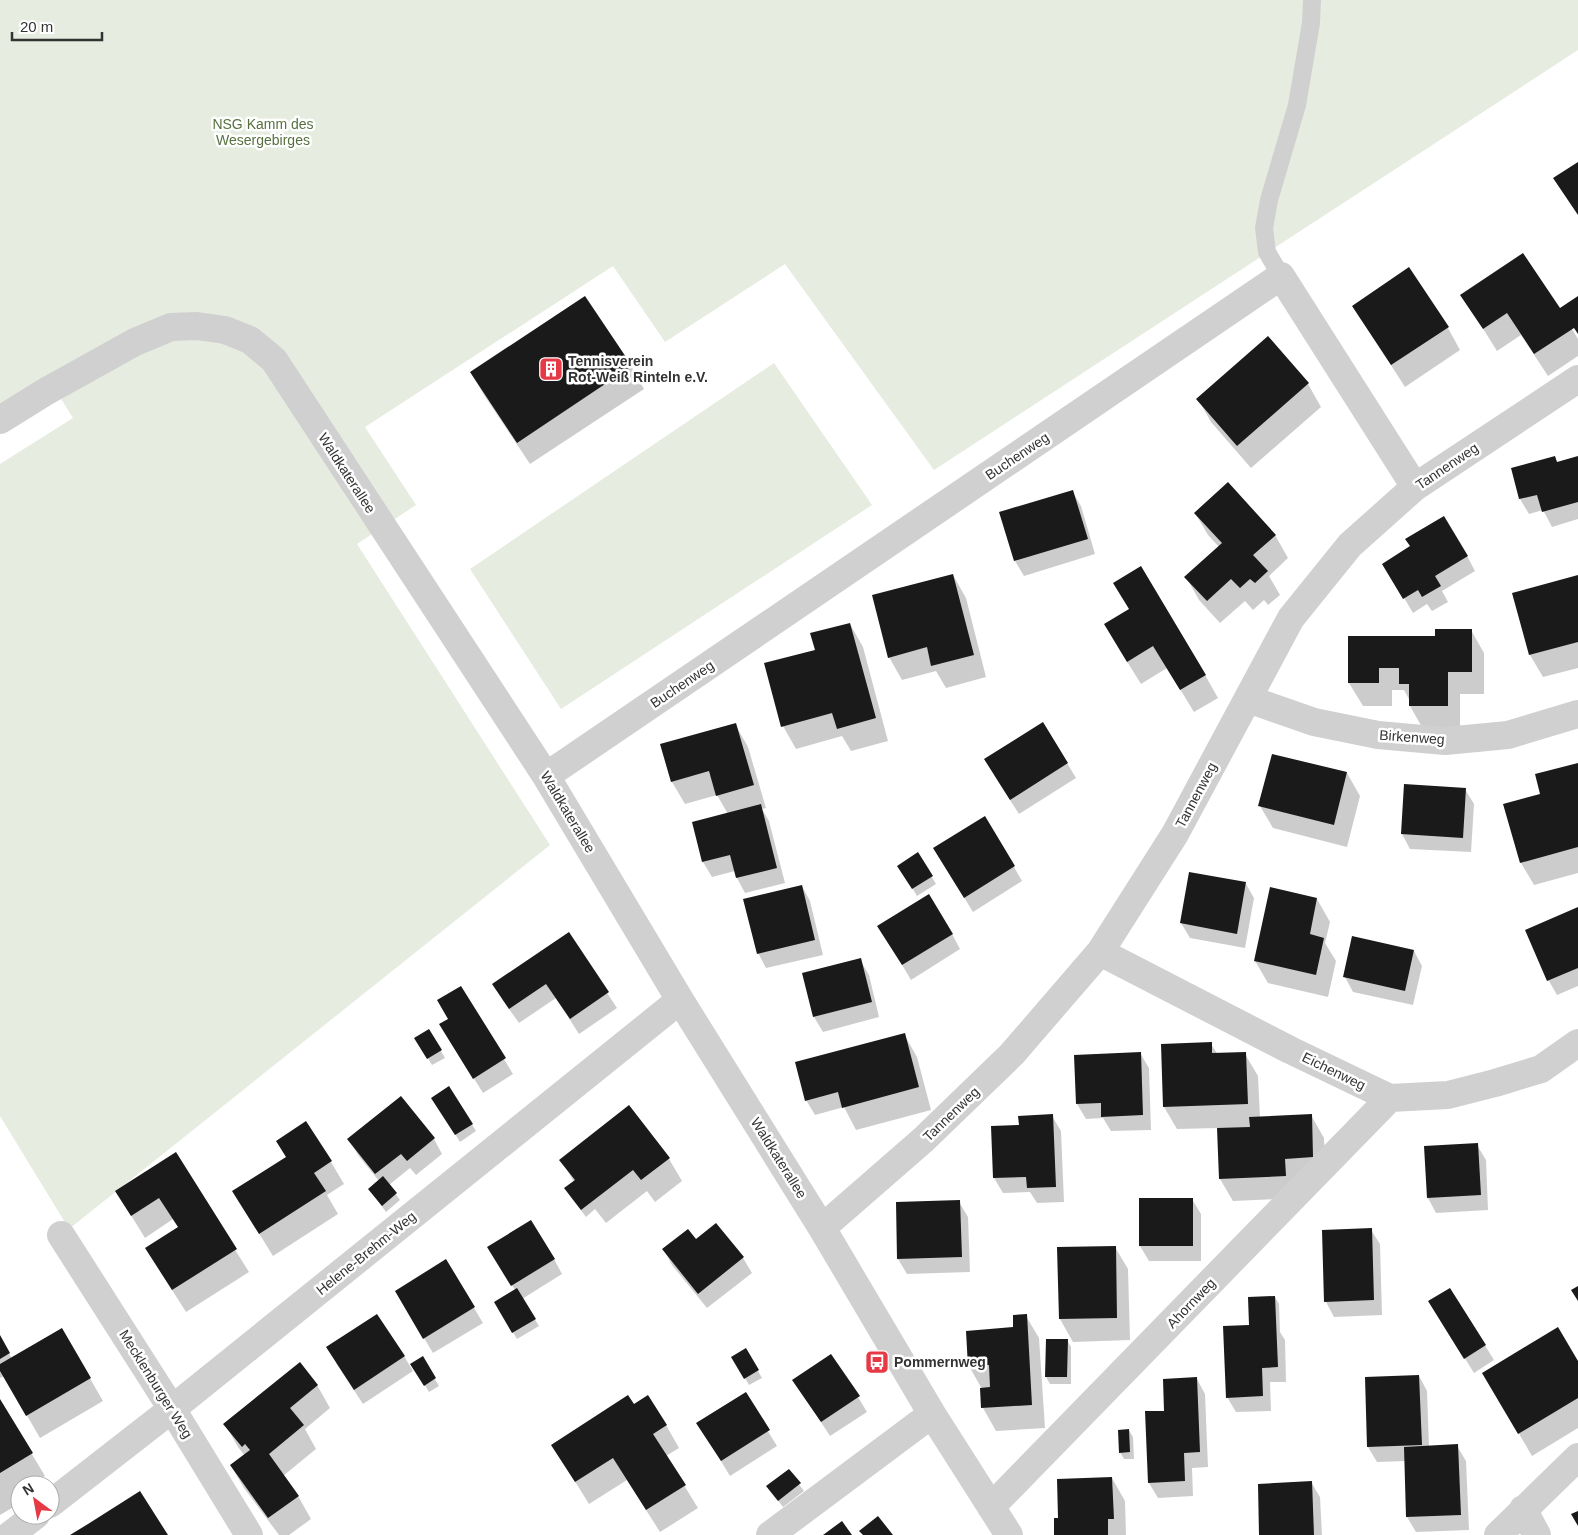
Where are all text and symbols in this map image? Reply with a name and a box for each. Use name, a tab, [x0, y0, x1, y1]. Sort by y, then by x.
scale bar	[12, 10, 102, 42]
text: 20 m	[20, 18, 53, 35]
park label: NSG Kamm des Wesergebirges	[212, 116, 314, 148]
place label: Tennisverein Rot-Weiß Rinteln e.V.	[568, 353, 708, 385]
building icon: Tennisverein Rot-Weiß Rinteln e.V.	[538, 356, 564, 382]
street label: Buchenweg	[982, 429, 1052, 483]
street label: Waldkaterallee	[315, 430, 379, 516]
street label: Tannenweg	[1413, 439, 1481, 493]
street label: Buchenweg	[647, 657, 717, 711]
street label: Birkenweg	[1379, 727, 1445, 747]
street label: Tannenweg	[1172, 760, 1220, 830]
street label: Waldkaterallee	[537, 768, 599, 856]
street label: Eichenweg	[1300, 1049, 1368, 1093]
street label: Tannenweg	[920, 1083, 982, 1145]
street label: Waldkaterallee	[748, 1115, 810, 1201]
street label: Helene-Brehm-Weg	[313, 1208, 419, 1298]
street label: Ahornweg	[1163, 1275, 1219, 1331]
street label: Mecklenburger Weg	[116, 1327, 196, 1441]
bus stop icon: Pommernweg	[864, 1349, 890, 1375]
place label: Pommernweg	[894, 1354, 986, 1370]
north arrow	[10, 1475, 60, 1525]
text: N	[20, 1480, 37, 1498]

